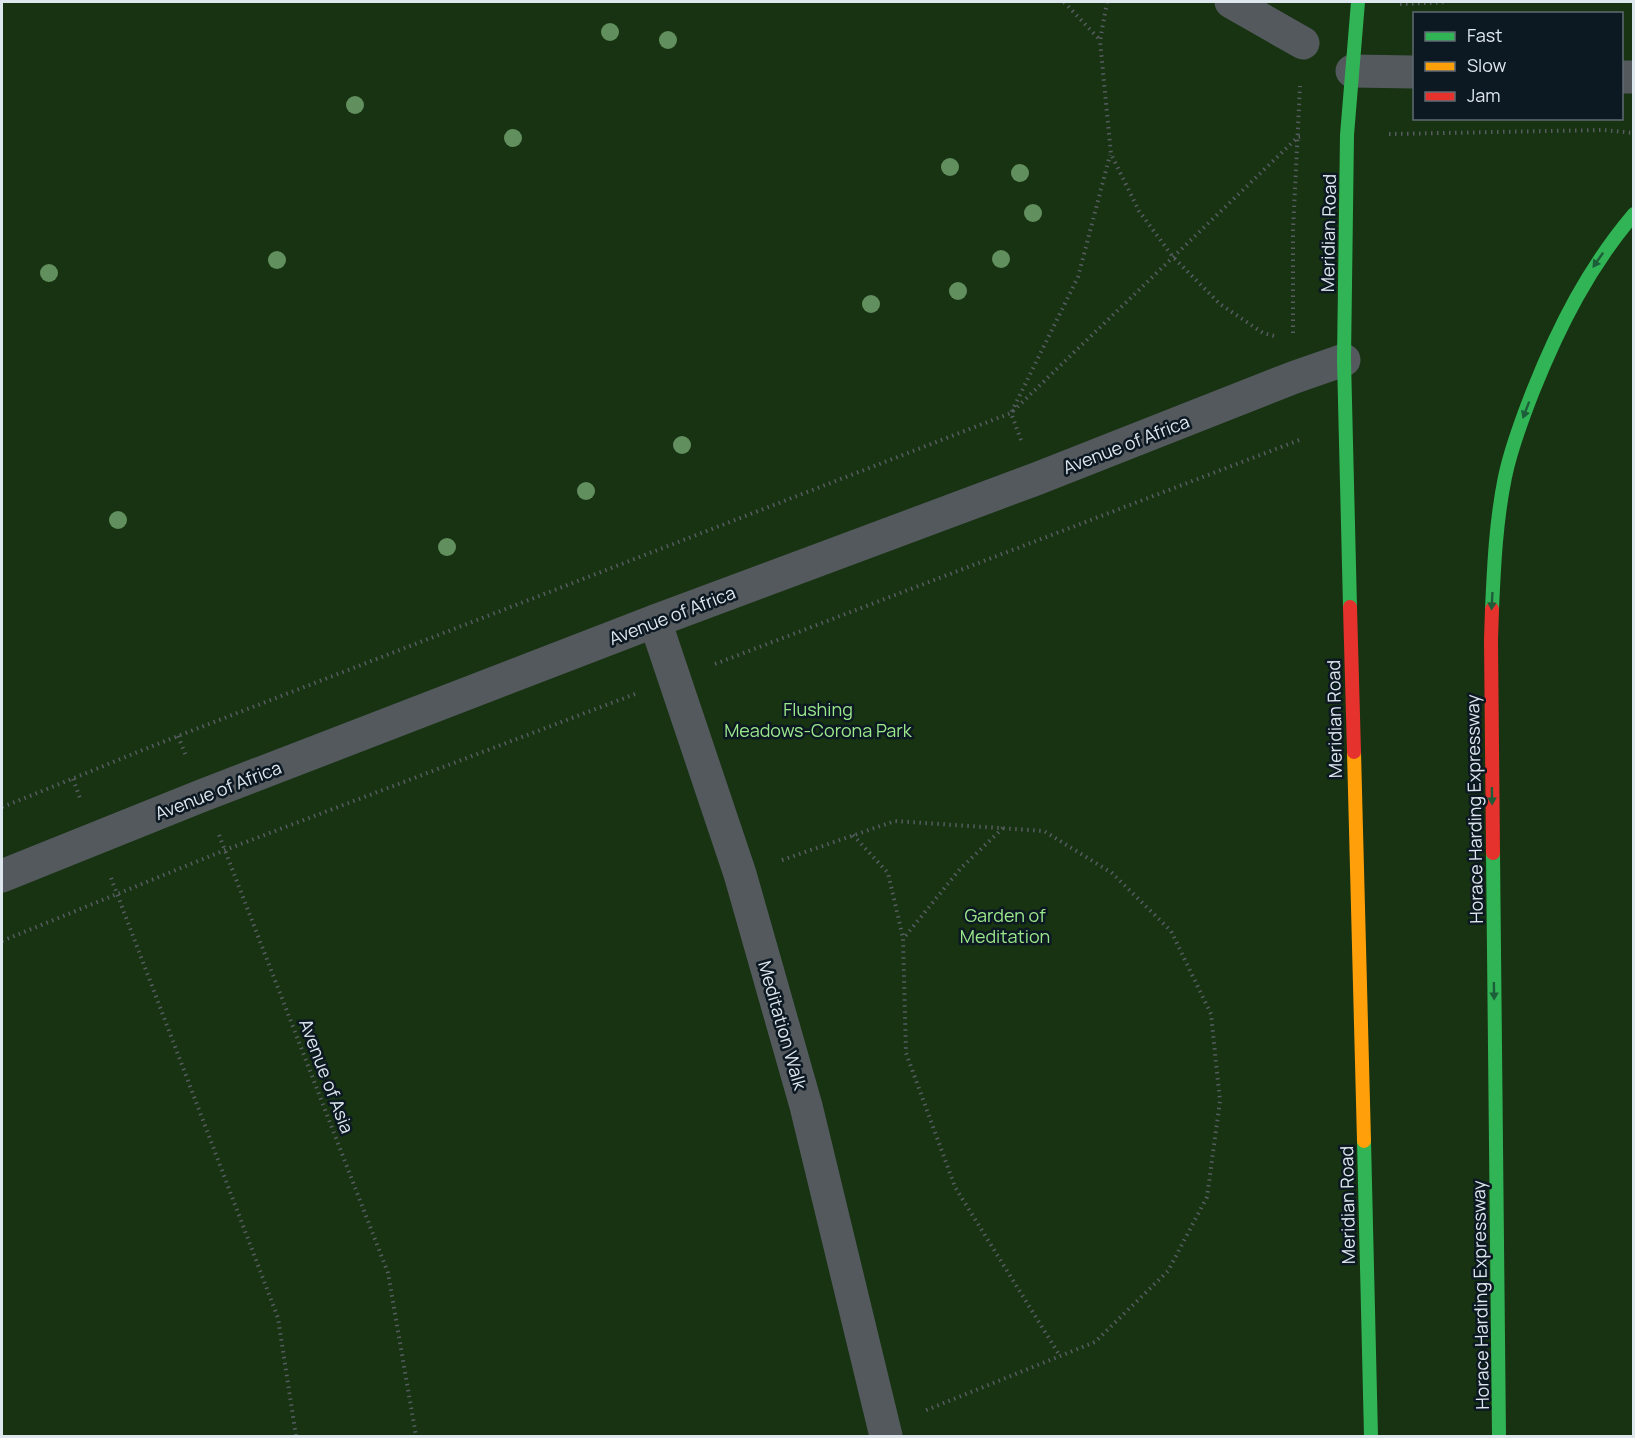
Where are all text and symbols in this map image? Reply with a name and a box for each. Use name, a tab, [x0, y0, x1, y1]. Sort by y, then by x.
legend	[1413, 12, 1623, 120]
text: Fast	[1467, 23, 1502, 47]
text: Slow	[1467, 53, 1507, 77]
text: Jam	[1467, 83, 1501, 107]
street label: Meridian Road	[1315, 174, 1341, 292]
one-way arrow	[1592, 252, 1604, 268]
one-way arrow	[1520, 401, 1530, 419]
street label: Avenue of Africa	[1059, 409, 1193, 479]
street label: Avenue of Africa	[605, 580, 739, 650]
one-way arrow	[1488, 592, 1497, 611]
street label: Meridian Road	[1321, 660, 1347, 778]
street label: Horace Harding Expressway	[1460, 694, 1488, 924]
park label: Flushing Meadows-Corona Park	[724, 697, 913, 742]
street label: Avenue of Africa	[151, 755, 285, 825]
one-way arrow	[1487, 787, 1497, 806]
park label: Garden of Meditation	[960, 903, 1050, 948]
street label: Meditation Walk	[753, 958, 813, 1093]
one-way arrow	[1489, 982, 1499, 1001]
street label: Avenue of Asia	[294, 1015, 360, 1137]
street label: Meridian Road	[1334, 1146, 1360, 1264]
street label: Horace Harding Expressway	[1466, 1180, 1494, 1410]

